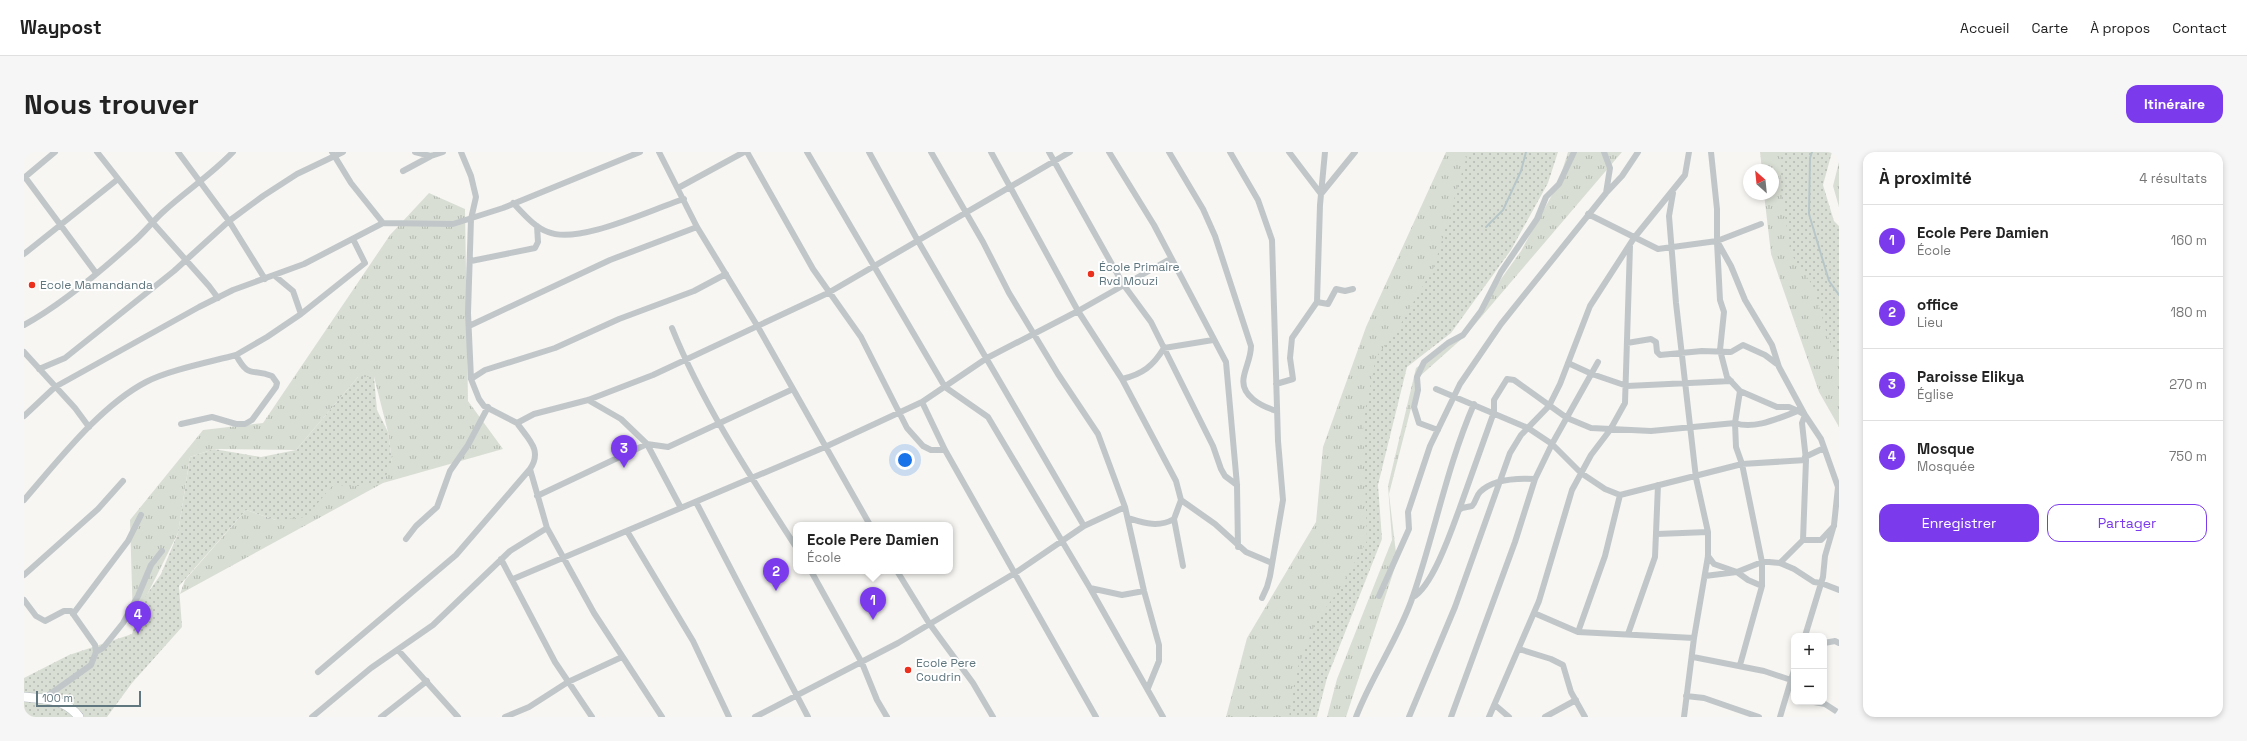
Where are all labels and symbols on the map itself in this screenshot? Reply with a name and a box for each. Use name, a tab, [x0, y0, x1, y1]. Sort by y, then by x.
north arrow	[1743, 164, 1779, 200]
place label: École Primaire Rvd Mouzi	[1099, 259, 1180, 289]
marker: École Primaire Rvd Mouzi	[1086, 269, 1096, 279]
place label: Ecole Mamandanda	[40, 277, 153, 293]
marker: Ecole Mamandanda	[27, 280, 37, 290]
pin: 3	[611, 435, 637, 468]
your location	[895, 450, 915, 470]
pin: 2	[763, 558, 789, 591]
pin: 1	[860, 587, 886, 620]
pin: 4	[125, 601, 151, 634]
place label: Ecole Pere Coudrin	[916, 655, 976, 685]
marker: Ecole Pere Coudrin	[903, 665, 913, 675]
scale bar	[36, 689, 141, 708]

